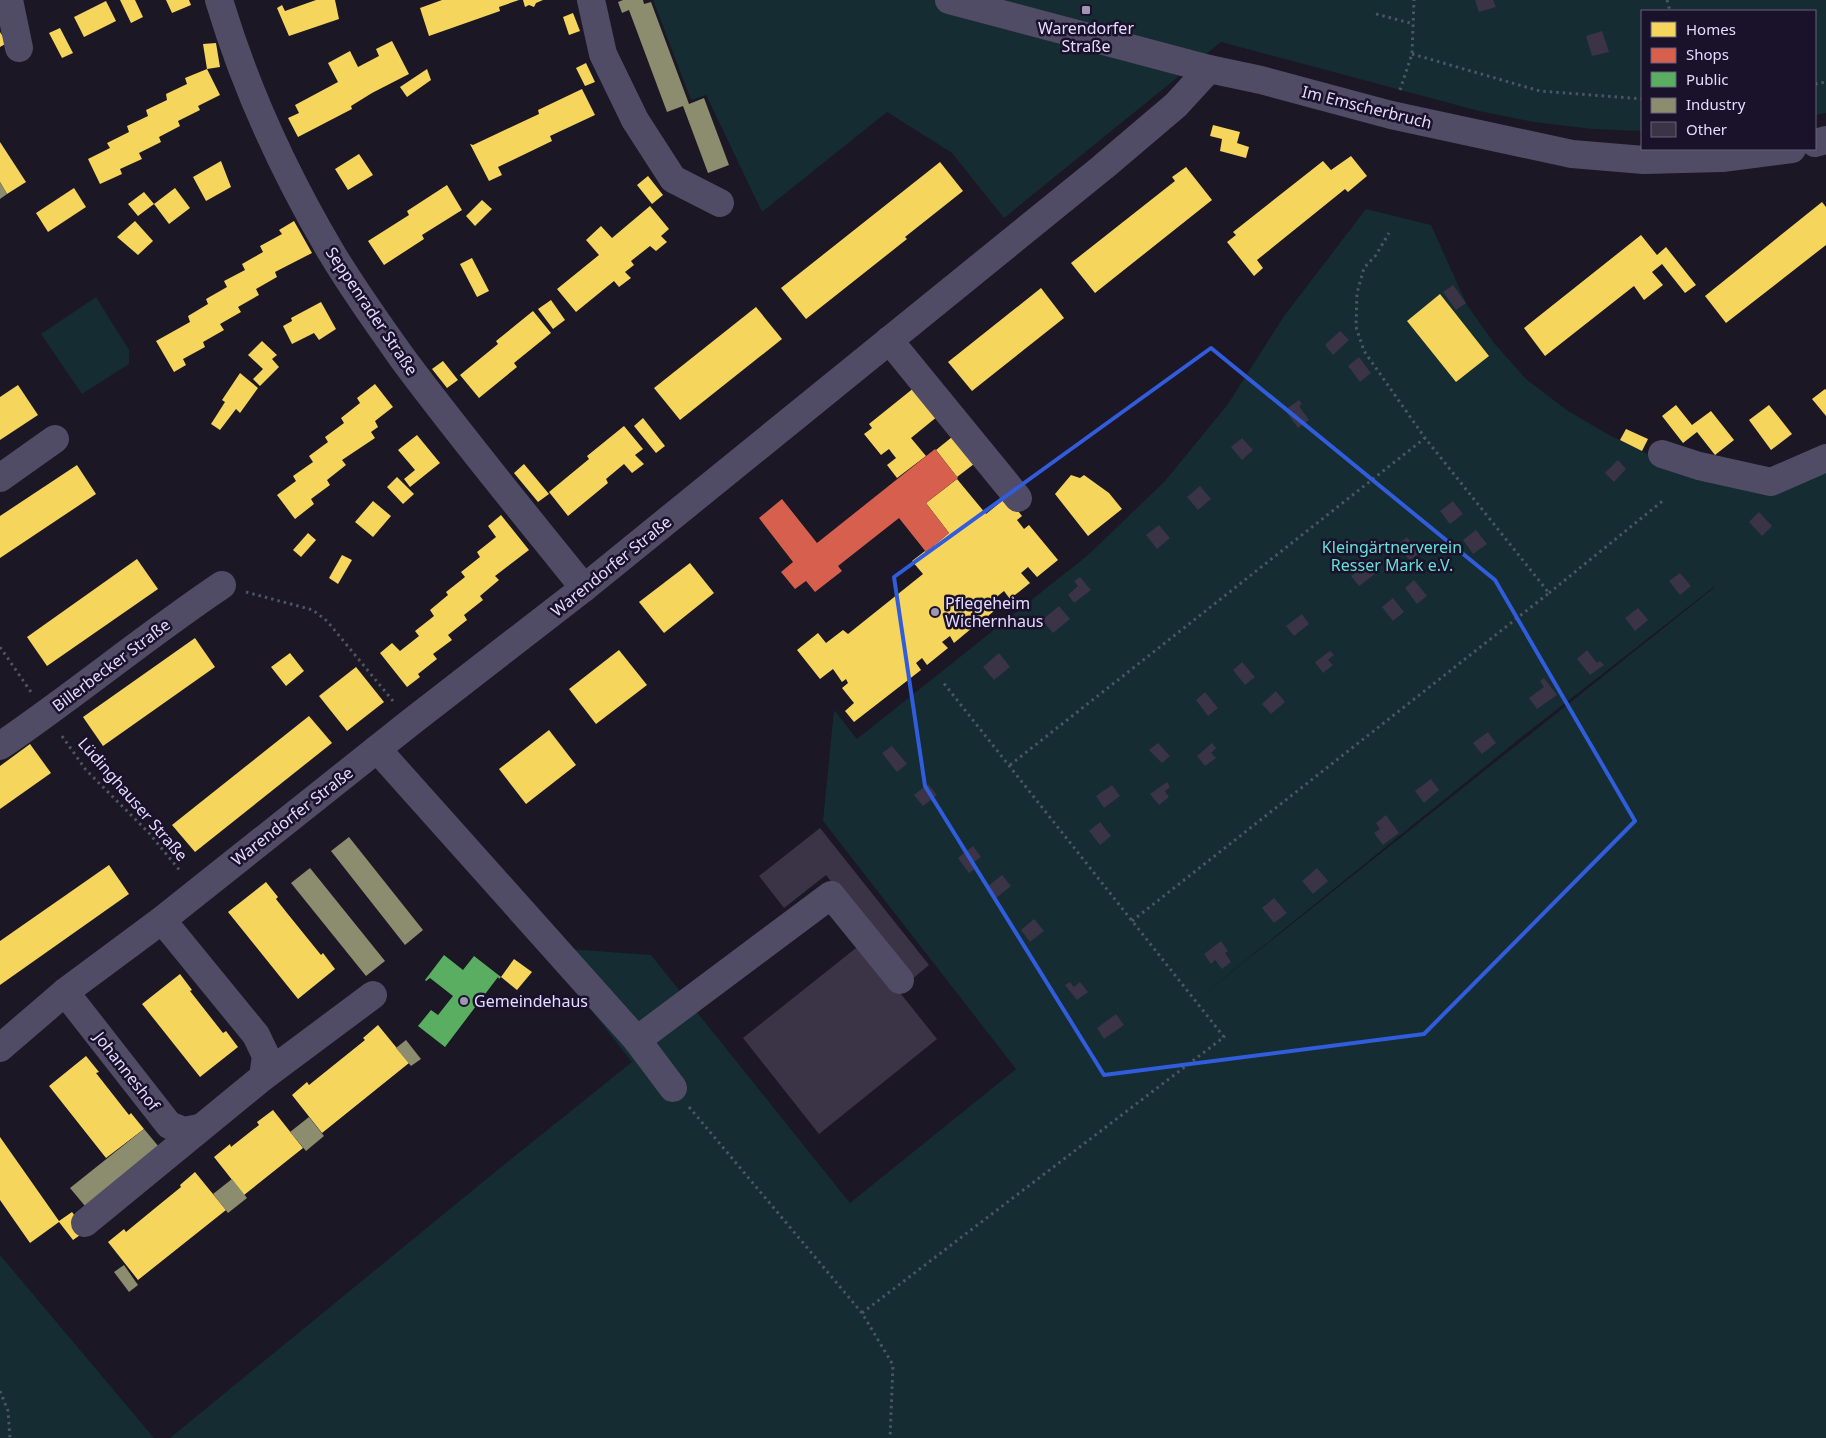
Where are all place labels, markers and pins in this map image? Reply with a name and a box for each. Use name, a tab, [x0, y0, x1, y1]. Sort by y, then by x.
marker: Warendorfer Straße	[1080, 4, 1092, 16]
place label: Warendorfer Straße	[1038, 17, 1134, 57]
place label: Pflegeheim Wichernhaus	[945, 592, 1044, 632]
marker: Pflegeheim Wichernhaus	[929, 606, 941, 618]
place label: Gemeindehaus	[474, 990, 588, 1012]
marker: Gemeindehaus	[458, 995, 470, 1007]

